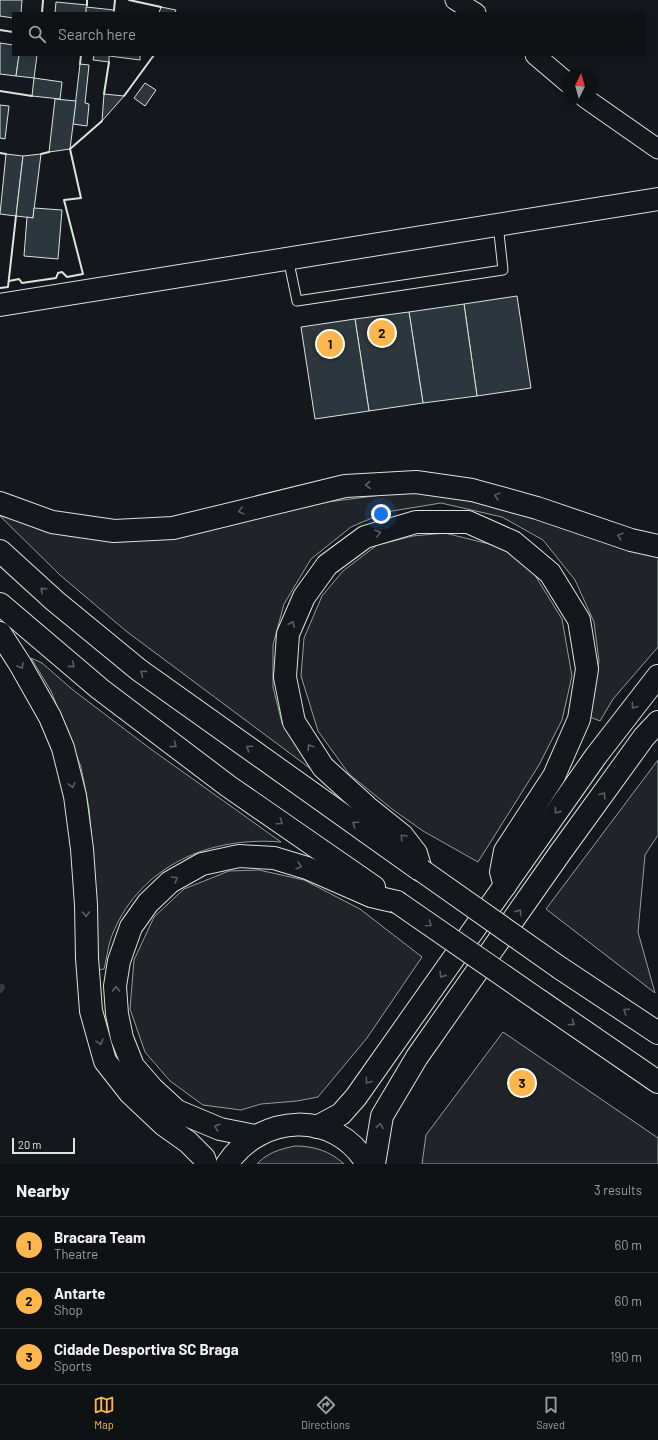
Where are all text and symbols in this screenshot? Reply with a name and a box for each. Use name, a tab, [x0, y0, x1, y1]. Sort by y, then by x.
search box	[12, 12, 646, 56]
icon: search	[26, 23, 48, 45]
text: Search here	[58, 25, 136, 43]
north arrow	[562, 68, 598, 104]
pin: 2	[369, 318, 395, 348]
pin: 1	[317, 329, 343, 359]
one-way arrow	[365, 481, 371, 490]
one-way arrow	[493, 493, 500, 501]
your location	[371, 504, 391, 524]
one-way arrow	[238, 506, 245, 515]
one-way arrow	[374, 529, 381, 538]
one-way arrow	[617, 533, 624, 541]
one-way arrow	[40, 588, 48, 595]
one-way arrow	[287, 621, 295, 628]
one-way arrow	[68, 661, 75, 668]
one-way arrow	[17, 662, 24, 669]
one-way arrow	[141, 671, 148, 678]
one-way arrow	[632, 702, 639, 709]
one-way arrow	[170, 741, 177, 748]
one-way arrow	[308, 744, 315, 751]
one-way arrow	[247, 746, 254, 753]
one-way arrow	[68, 781, 76, 788]
one-way arrow	[598, 792, 605, 799]
one-way arrow	[554, 807, 562, 814]
one-way arrow	[276, 817, 283, 825]
one-way arrow	[353, 822, 360, 829]
one-way arrow	[400, 834, 408, 842]
one-way arrow	[295, 861, 302, 870]
one-way arrow	[171, 877, 178, 884]
one-way arrow	[514, 909, 522, 916]
one-way arrow	[82, 911, 90, 917]
one-way arrow	[425, 919, 432, 927]
one-way arrow	[439, 971, 447, 978]
one-way arrow	[112, 986, 120, 992]
one-way arrow	[623, 1009, 630, 1016]
one-way arrow	[568, 1018, 575, 1026]
one-way arrow	[95, 1039, 104, 1046]
pin: 3	[509, 1068, 535, 1098]
one-way arrow	[366, 1077, 373, 1084]
one-way arrow	[375, 1122, 384, 1129]
one-way arrow	[214, 1123, 221, 1132]
scale bar	[12, 1136, 75, 1155]
text: 20 m	[18, 1138, 41, 1151]
text: Nearby	[16, 1180, 70, 1200]
text: 3 results	[594, 1182, 642, 1198]
text: Bracara Team	[54, 1228, 146, 1246]
text: 1	[27, 1237, 31, 1253]
text: 60 m	[615, 1237, 642, 1253]
text: Theatre	[54, 1246, 98, 1262]
text: Antarte	[54, 1284, 106, 1302]
text: 2	[25, 1293, 33, 1309]
text: 60 m	[615, 1293, 642, 1309]
text: Shop	[54, 1302, 83, 1318]
text: Cidade Desportiva SC Braga	[54, 1340, 239, 1358]
text: 3	[25, 1349, 33, 1365]
text: 190 m	[610, 1349, 642, 1365]
text: Sports	[54, 1358, 92, 1374]
tab: Map	[93, 1394, 115, 1431]
tab: Directions	[301, 1394, 350, 1431]
tab: Saved	[536, 1394, 565, 1431]

